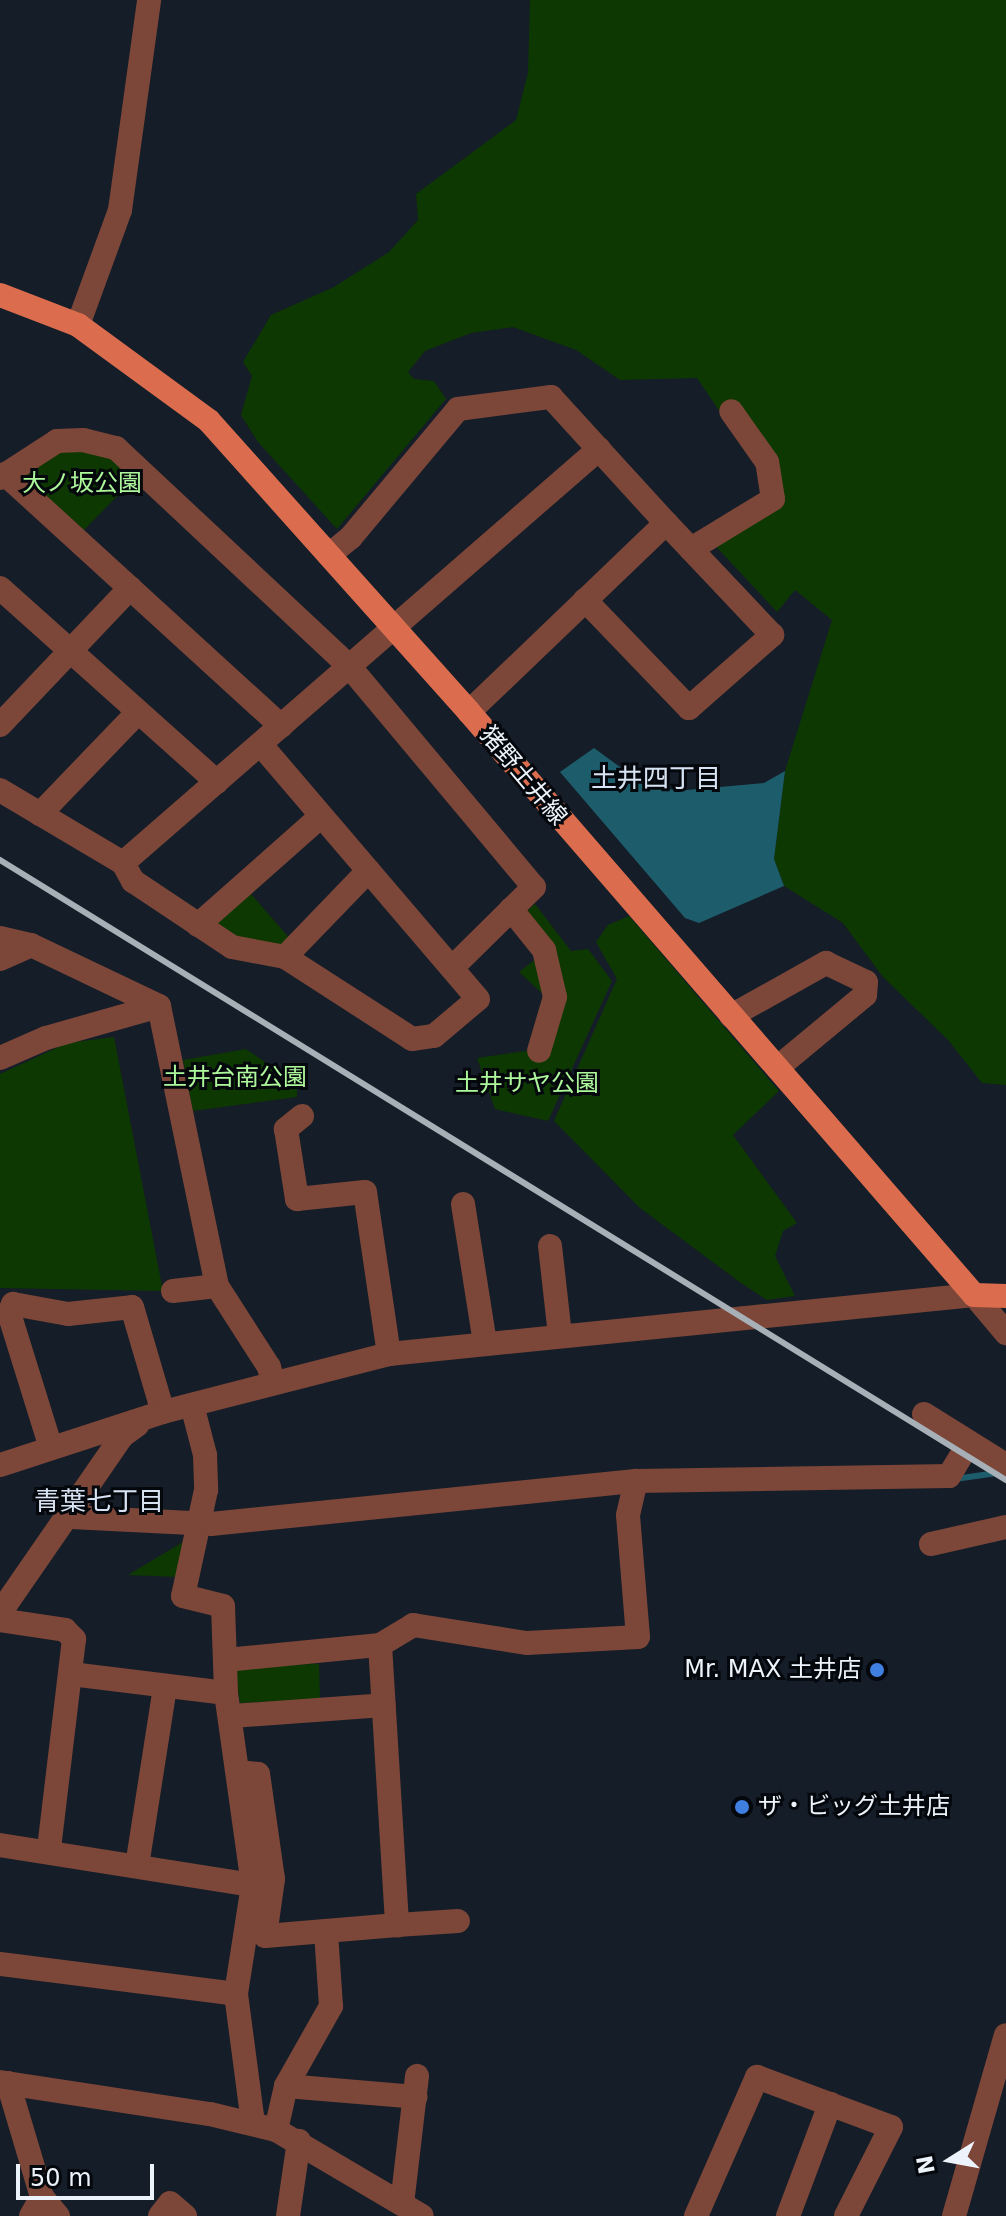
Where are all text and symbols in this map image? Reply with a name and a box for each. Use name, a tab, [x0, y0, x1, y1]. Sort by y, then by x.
park label: 大ノ坂公園	[22, 470, 142, 498]
street label: 猪野土井線	[473, 721, 573, 831]
district label: 土井四丁目	[591, 763, 721, 795]
park label: 土井台南公園	[163, 1064, 307, 1092]
park label: 土井サヤ公園	[455, 1070, 599, 1098]
district label: 青葉七丁目	[34, 1486, 164, 1518]
place label: Mr. MAX 土井店	[684, 1656, 861, 1684]
marker: Mr. MAX 土井店	[868, 1661, 886, 1679]
place label: ザ・ビッグ土井店	[758, 1793, 950, 1821]
marker: ザ・ビッグ土井店	[733, 1798, 751, 1816]
north arrow	[910, 2120, 990, 2200]
scale bar	[20, 2148, 158, 2198]
text: N	[912, 2153, 940, 2176]
text: 50 m	[30, 2164, 92, 2192]

